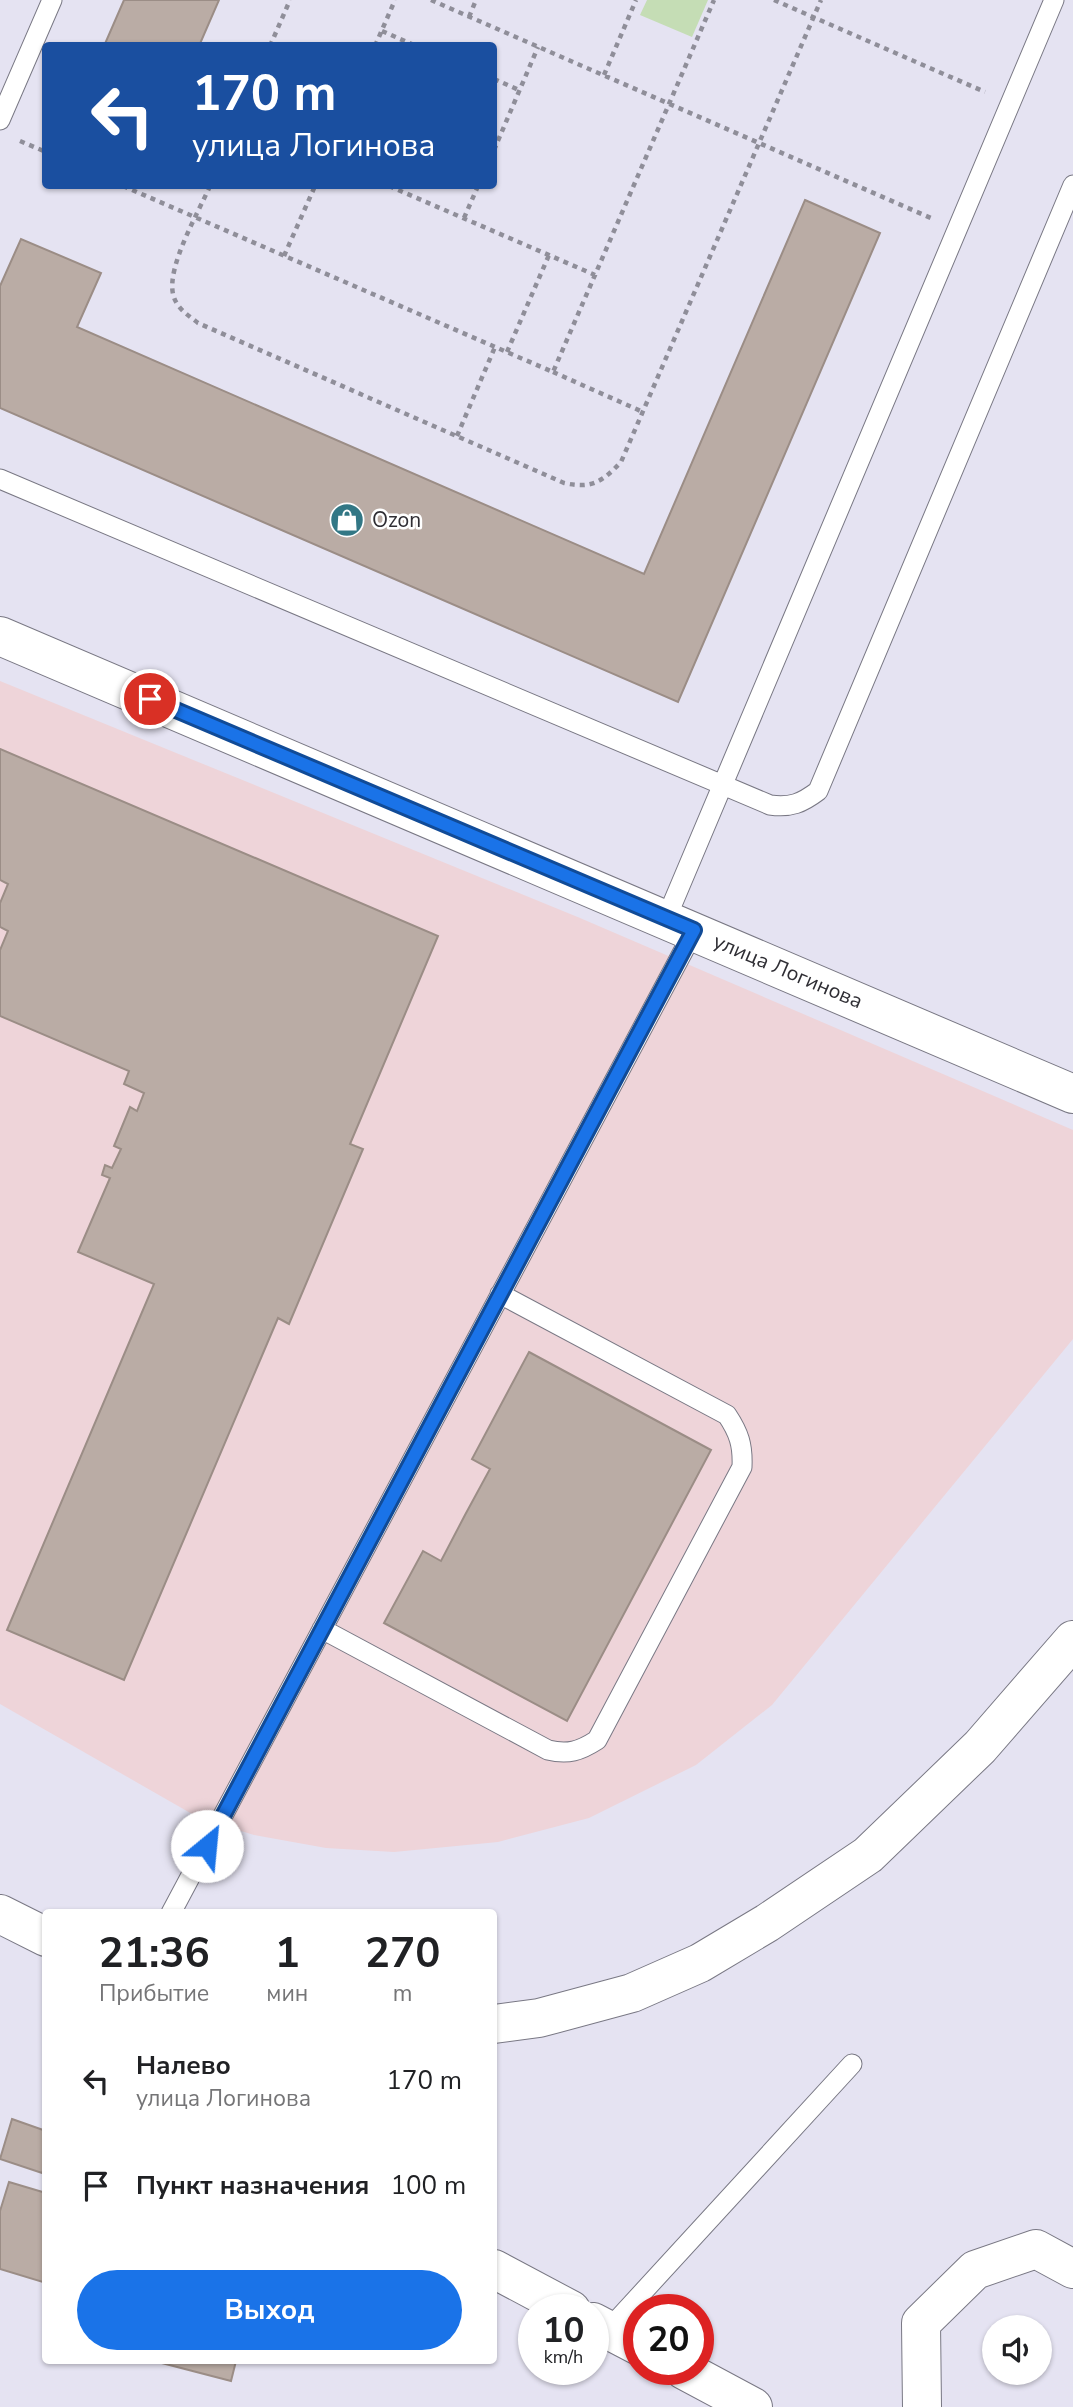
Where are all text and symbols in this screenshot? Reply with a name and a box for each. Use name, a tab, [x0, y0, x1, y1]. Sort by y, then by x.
text: 170 m	[192, 60, 336, 127]
icon: left	[77, 70, 168, 161]
text: улица Логинова	[192, 124, 436, 167]
shop icon: Ozon	[328, 501, 366, 539]
place label: Ozon	[372, 506, 421, 534]
pin	[120, 669, 180, 729]
icon: arrive	[131, 680, 169, 718]
street label: улица Логинова	[709, 927, 867, 1015]
position arrow	[170, 1809, 244, 1883]
text: 21:36	[99, 1925, 210, 1982]
text: 1	[275, 1925, 300, 1982]
text: 270	[365, 1925, 440, 1982]
text: Прибытие	[99, 1978, 209, 2009]
text: мин	[266, 1978, 308, 2009]
text: m	[393, 1978, 413, 2009]
text: Налево	[136, 2048, 231, 2083]
icon: left	[77, 2062, 115, 2100]
text: 170 m	[386, 2063, 462, 2098]
text: улица Логинова	[136, 2083, 311, 2114]
icon: arrive	[77, 2167, 115, 2205]
text: Пункт назначения	[136, 2168, 369, 2203]
text: 100 m	[390, 2168, 466, 2203]
button: Выход	[77, 2270, 462, 2350]
speed limit sign: 20	[623, 2294, 714, 2385]
text: 10	[542, 2307, 585, 2354]
map controls	[982, 2315, 1052, 2385]
button: sound	[982, 2315, 1052, 2385]
text: km/h	[544, 2345, 583, 2369]

